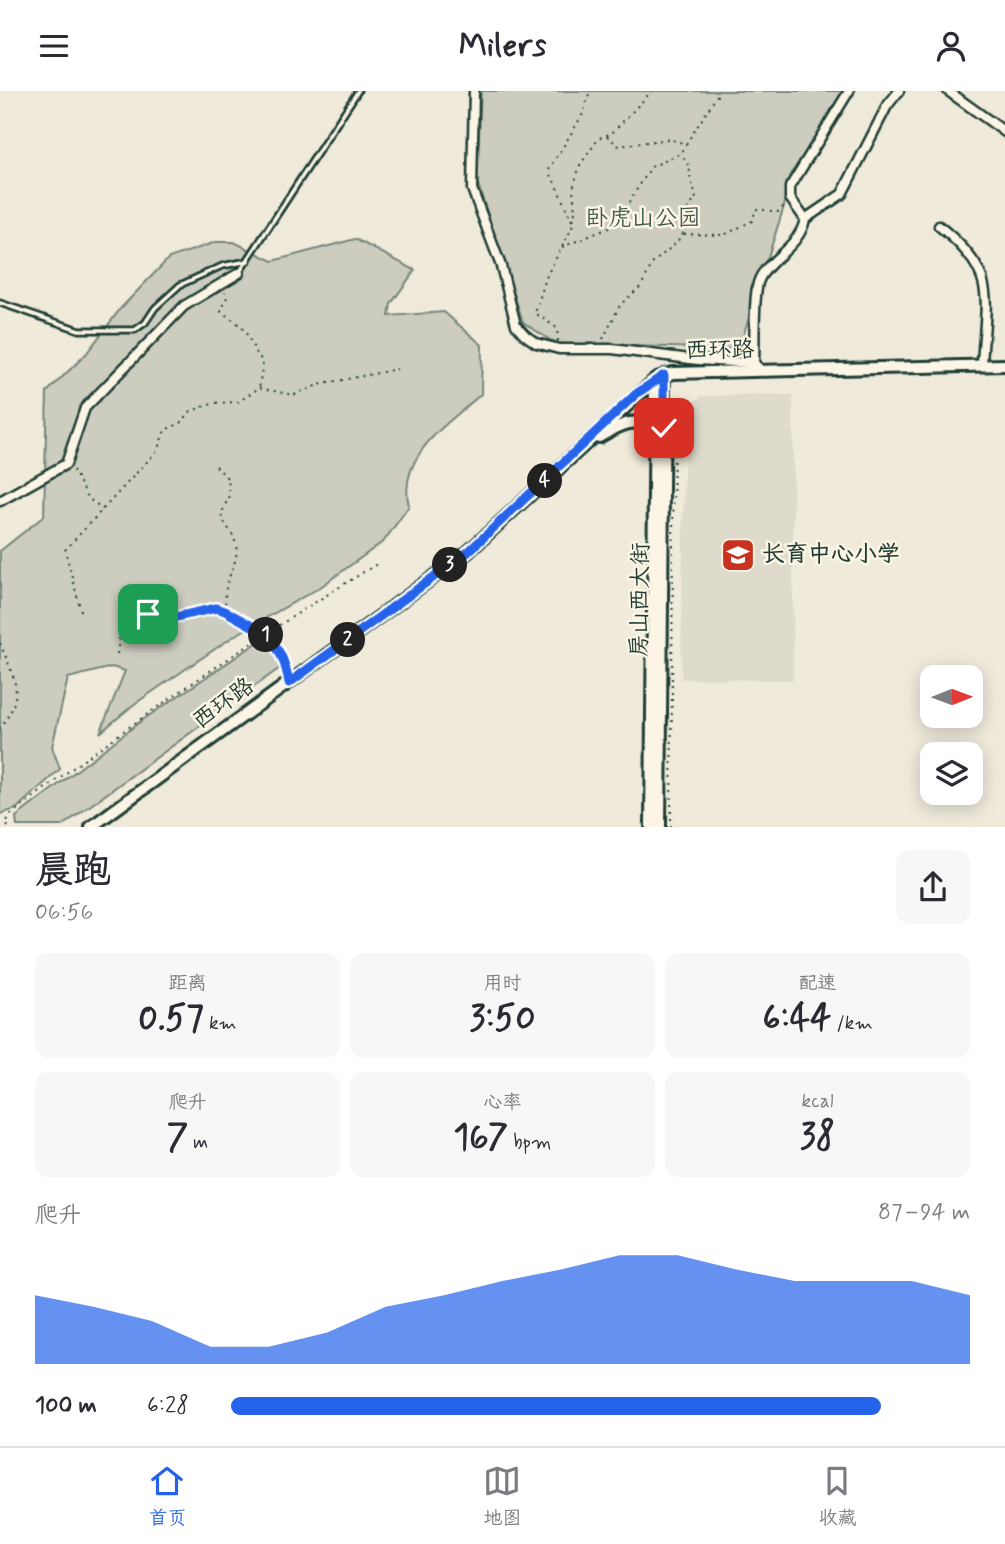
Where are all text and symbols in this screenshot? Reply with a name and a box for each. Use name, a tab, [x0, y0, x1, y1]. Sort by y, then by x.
text: Milers	[459, 25, 546, 67]
icon: menu	[35, 27, 73, 65]
icon: person	[932, 27, 970, 65]
park label: 卧虎山公园	[586, 204, 701, 234]
street label: 西环路	[685, 335, 755, 367]
pin	[634, 398, 694, 458]
icon: check	[645, 409, 683, 447]
pin: 4	[528, 463, 562, 499]
text: 4	[539, 468, 550, 493]
school or university icon: 长育中心小学	[719, 536, 757, 574]
place label: 长育中心小学	[762, 540, 900, 570]
street label: 房山西大街	[625, 542, 657, 658]
pin: 3	[433, 547, 468, 582]
text: 3	[445, 552, 454, 577]
pin	[118, 584, 178, 644]
icon: arrive	[129, 595, 167, 633]
pin: 1	[248, 617, 284, 653]
text: 1	[261, 622, 270, 647]
pin: 2	[330, 623, 366, 657]
text: 2	[343, 627, 352, 652]
north arrow	[920, 665, 984, 728]
map controls	[920, 665, 983, 805]
street label: 西环路	[187, 672, 261, 736]
button: layers	[920, 742, 983, 805]
text: 晨跑	[35, 847, 111, 896]
button: share	[896, 850, 970, 924]
text: 06:56	[35, 898, 93, 928]
text: 距离	[168, 971, 207, 996]
text: 用时	[483, 971, 522, 996]
text: 配速	[798, 971, 837, 996]
text: 0.57	[138, 996, 204, 1042]
text: 3:50	[469, 996, 536, 1042]
text: 6:44	[762, 996, 831, 1042]
text: km	[204, 1011, 237, 1036]
text: /km	[831, 1011, 873, 1036]
text: kcal	[802, 1089, 833, 1114]
text: 爬升	[168, 1090, 207, 1115]
text: 心率	[483, 1090, 522, 1115]
text: 38	[800, 1114, 835, 1160]
text: 7	[167, 1115, 188, 1161]
text: 167	[454, 1115, 508, 1161]
text: m	[188, 1130, 208, 1155]
text: bpm	[508, 1130, 551, 1155]
text: 87–94 m	[878, 1198, 970, 1228]
text: 爬升	[35, 1201, 81, 1231]
text: 100 m	[35, 1391, 97, 1421]
text: 6:28	[147, 1391, 189, 1421]
tab: 首页	[148, 1462, 187, 1531]
tab: 地图	[483, 1462, 522, 1531]
tab: 收藏	[818, 1462, 857, 1531]

